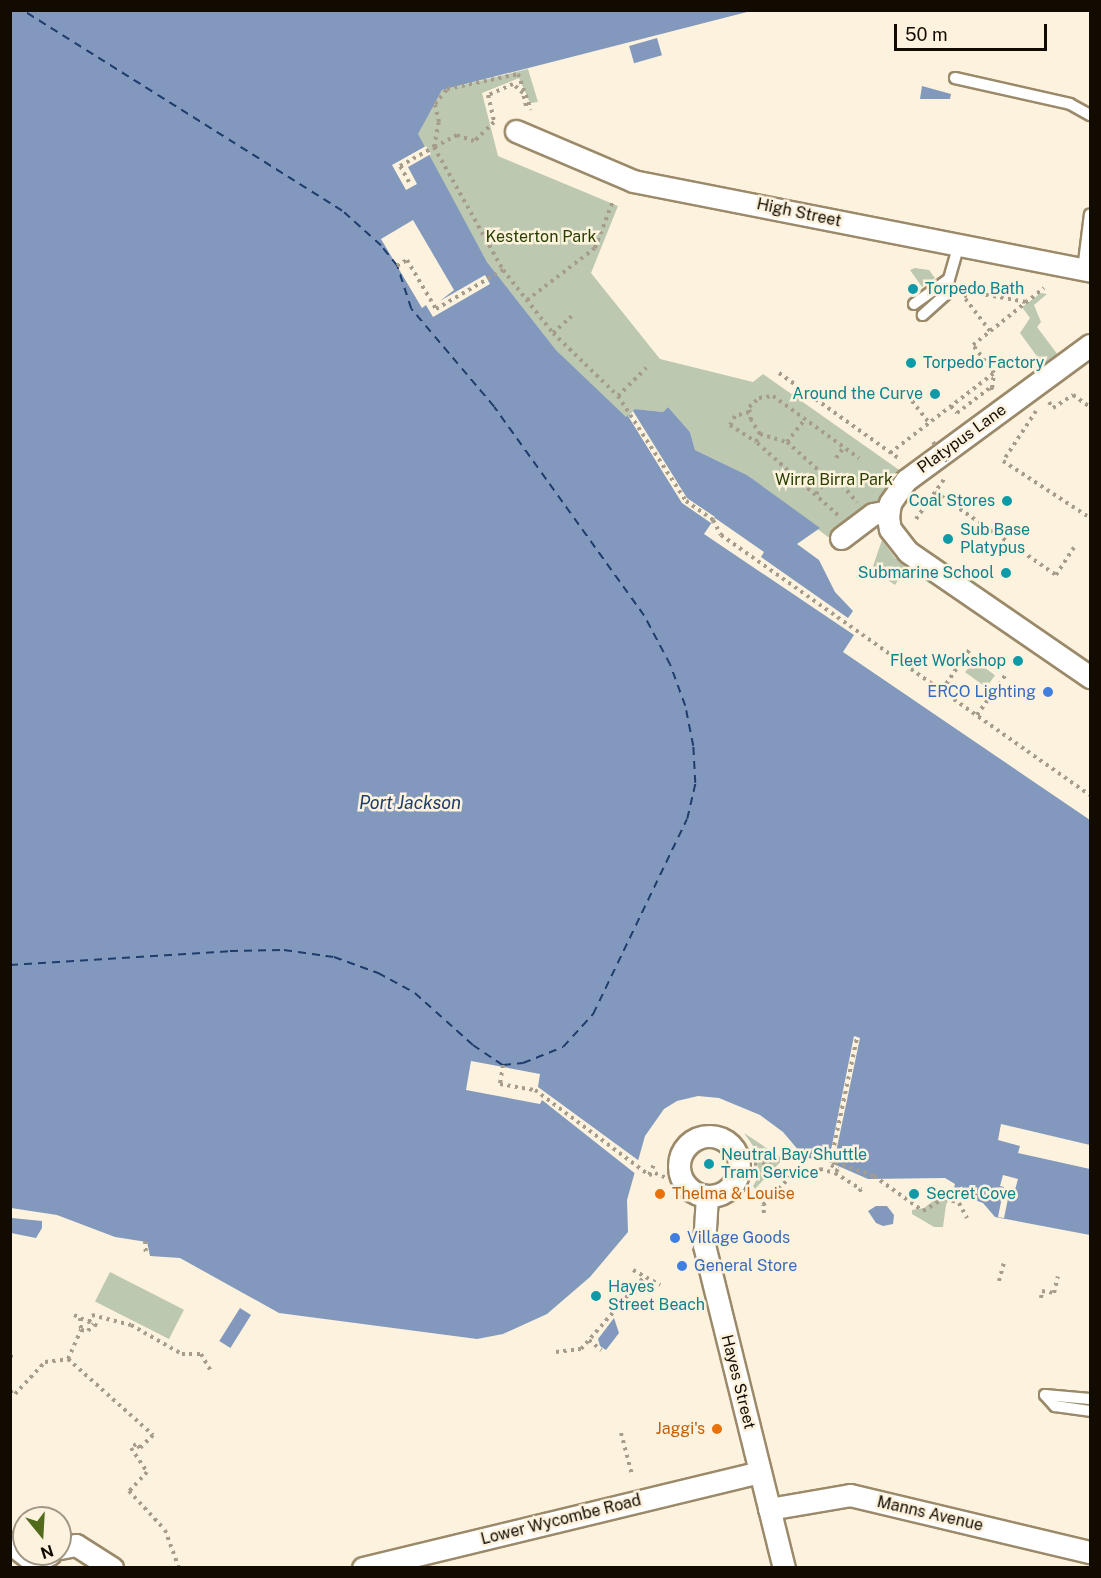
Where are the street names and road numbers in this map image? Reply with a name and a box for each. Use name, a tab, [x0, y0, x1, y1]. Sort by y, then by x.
street label: High Street	[755, 195, 843, 231]
street label: Platypus Lane	[914, 400, 1010, 478]
street label: Hayes Street	[717, 1333, 759, 1431]
street label: Lower Wycombe Road	[479, 1491, 643, 1549]
street label: Manns Avenue	[875, 1492, 985, 1536]

